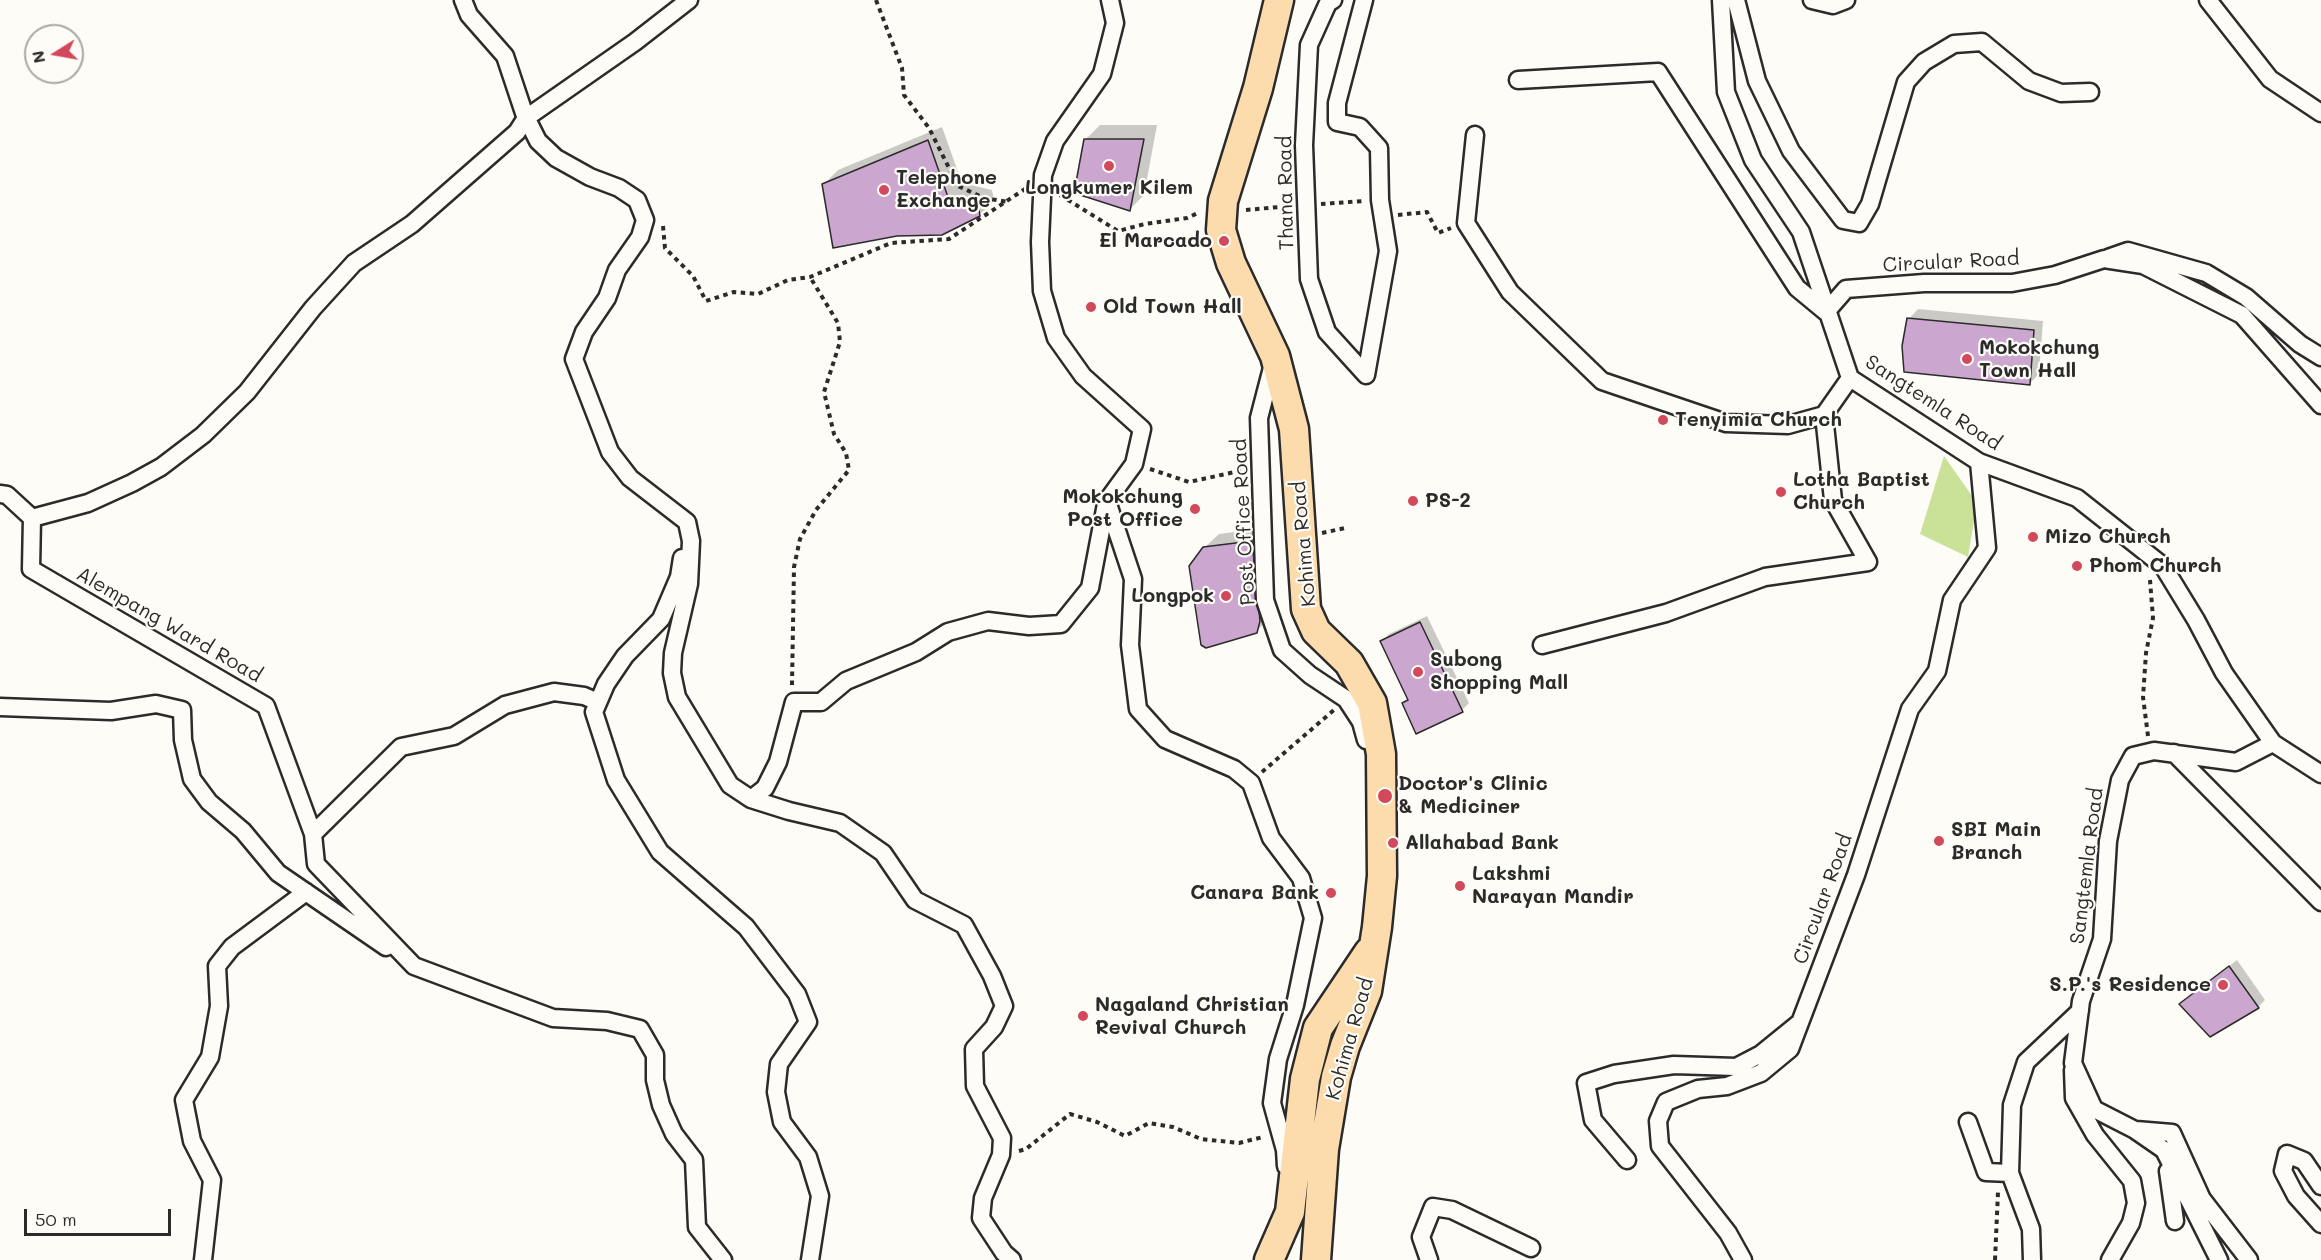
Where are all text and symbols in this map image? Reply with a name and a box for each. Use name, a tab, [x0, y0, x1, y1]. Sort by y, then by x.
north arrow	[24, 24, 84, 84]
text: N	[26, 49, 49, 65]
street label: Thana Road	[1273, 135, 1299, 251]
marker: Longkumer Kilem	[1102, 159, 1116, 173]
place label: Telephone Exchange	[896, 166, 997, 213]
place label: Longkumer Kilem	[1025, 176, 1193, 200]
marker: Telephone Exchange	[877, 183, 891, 197]
place label: El Marcado	[1099, 229, 1212, 253]
marker: El Marcado	[1217, 234, 1231, 248]
street label: Circular Road	[1882, 246, 2020, 278]
place label: Old Town Hall	[1103, 295, 1242, 319]
marker: Old Town Hall	[1084, 300, 1098, 314]
place label: Mokokchung Town Hall	[1979, 336, 2099, 383]
street label: Sangtemla Road	[1861, 350, 2005, 456]
marker: Mokokchung Town Hall	[1960, 352, 1974, 366]
place label: Tenyimia Church	[1675, 408, 1842, 432]
marker: Tenyimia Church	[1656, 413, 1670, 427]
street label: Post Office Road	[1228, 438, 1260, 606]
place label: Lotha Baptist Church	[1793, 468, 1930, 515]
street label: Kohima Road	[1287, 480, 1321, 608]
place label: Mokokchung Post Office	[1063, 485, 1183, 532]
marker: Lotha Baptist Church	[1774, 485, 1788, 499]
place label: PS-2	[1425, 489, 1471, 513]
marker: PS-2	[1406, 494, 1420, 508]
marker: Mokokchung Post Office	[1188, 502, 1202, 516]
place label: Mizo Church	[2045, 525, 2170, 549]
marker: Mizo Church	[2026, 530, 2040, 544]
place label: Phom Church	[2089, 554, 2221, 578]
marker: Phom Church	[2070, 559, 2084, 573]
street label: Alempang Ward Road	[72, 562, 266, 688]
place label: Longpok	[1131, 584, 1214, 608]
marker: Longpok	[1219, 589, 1233, 603]
place label: Subong Shopping Mall	[1430, 648, 1568, 695]
marker: Subong Shopping Mall	[1411, 665, 1425, 679]
place label: Doctor's Clinic & Mediciner	[1398, 772, 1548, 819]
marker: Doctor's Clinic & Mediciner	[1376, 787, 1394, 805]
street label: Sangtemla Road	[2066, 787, 2108, 945]
place label: SBI Main Branch	[1951, 818, 2041, 865]
place label: Allahabad Bank	[1405, 831, 1559, 855]
street label: Circular Road	[1788, 831, 1858, 967]
marker: SBI Main Branch	[1932, 834, 1946, 848]
marker: Allahabad Bank	[1386, 836, 1400, 850]
place label: Lakshmi Narayan Mandir	[1472, 862, 1634, 909]
marker: Lakshmi Narayan Mandir	[1453, 879, 1467, 893]
place label: Canara Bank	[1190, 881, 1319, 905]
marker: Canara Bank	[1324, 886, 1338, 900]
place label: S.P.'s Residence	[2049, 973, 2211, 997]
street label: Kohima Road	[1321, 975, 1379, 1103]
marker: S.P.'s Residence	[2216, 978, 2230, 992]
place label: Nagaland Christian Revival Church	[1095, 993, 1289, 1040]
marker: Nagaland Christian Revival Church	[1076, 1009, 1090, 1023]
scale bar	[27, 1197, 174, 1235]
text: 50 m	[35, 1207, 77, 1231]

